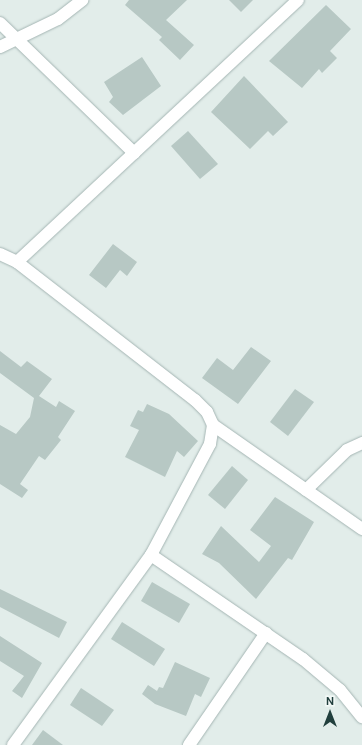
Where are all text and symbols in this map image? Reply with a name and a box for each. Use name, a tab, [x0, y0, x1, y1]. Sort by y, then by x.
north arrow	[310, 693, 350, 733]
text: N	[326, 694, 334, 708]

